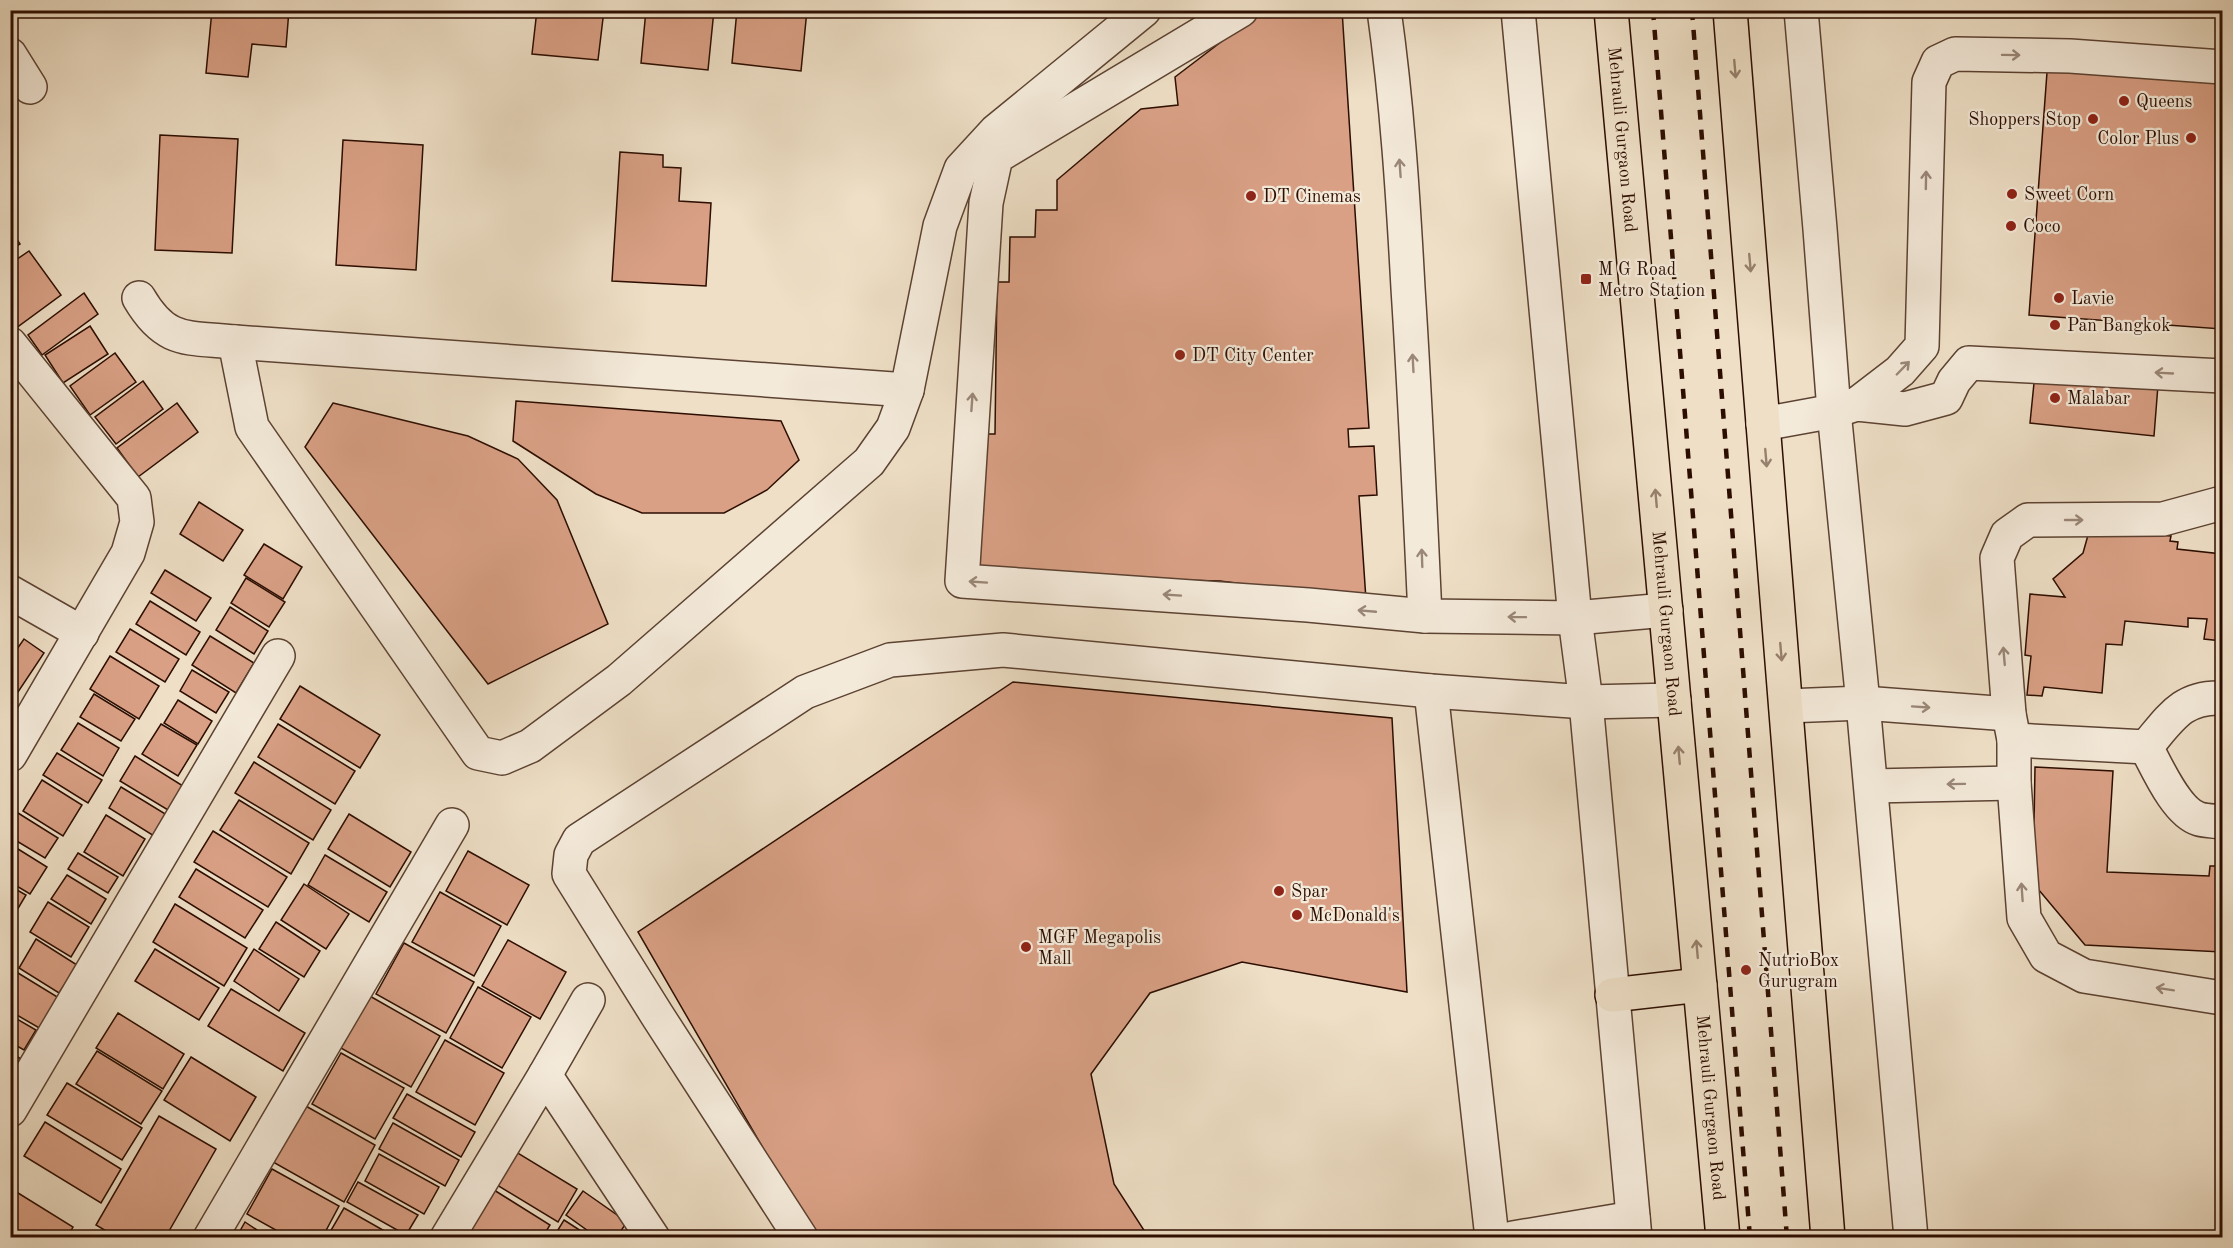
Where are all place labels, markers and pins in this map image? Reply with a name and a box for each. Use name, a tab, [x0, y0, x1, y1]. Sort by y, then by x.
place label: Queens	[2136, 93, 2192, 111]
marker: Queens	[2117, 94, 2131, 108]
place label: Shoppers Stop	[1968, 111, 2081, 129]
marker: Shoppers Stop	[2086, 112, 2100, 126]
place label: Color Plus	[2097, 130, 2179, 148]
marker: Color Plus	[2184, 131, 2198, 145]
place label: Sweet Corn	[2024, 186, 2115, 204]
marker: Sweet Corn	[2005, 187, 2019, 201]
place label: DT Cinemas	[1263, 188, 1361, 206]
marker: DT Cinemas	[1244, 189, 1258, 203]
place label: Coco	[2023, 218, 2061, 236]
marker: Coco	[2004, 219, 2018, 233]
place label: M G Road Metro Station	[1598, 261, 1705, 300]
marker: M G Road Metro Station	[1579, 272, 1593, 286]
place label: Lavie	[2071, 290, 2114, 308]
marker: Lavie	[2052, 291, 2066, 305]
place label: Pan Bangkok	[2067, 317, 2171, 335]
marker: Pan Bangkok	[2048, 318, 2062, 332]
place label: DT City Center	[1192, 347, 1314, 365]
marker: DT City Center	[1173, 348, 1187, 362]
place label: Malabar	[2067, 390, 2131, 408]
marker: Malabar	[2048, 391, 2062, 405]
place label: Spar	[1291, 883, 1328, 901]
marker: Spar	[1272, 884, 1286, 898]
place label: McDonald's	[1309, 907, 1400, 925]
marker: McDonald's	[1290, 908, 1304, 922]
place label: MGF Megapolis Mall	[1038, 929, 1161, 968]
marker: MGF Megapolis Mall	[1019, 940, 1033, 954]
place label: NutrioBox Gurugram	[1758, 952, 1839, 991]
marker: NutrioBox Gurugram	[1739, 963, 1753, 977]

